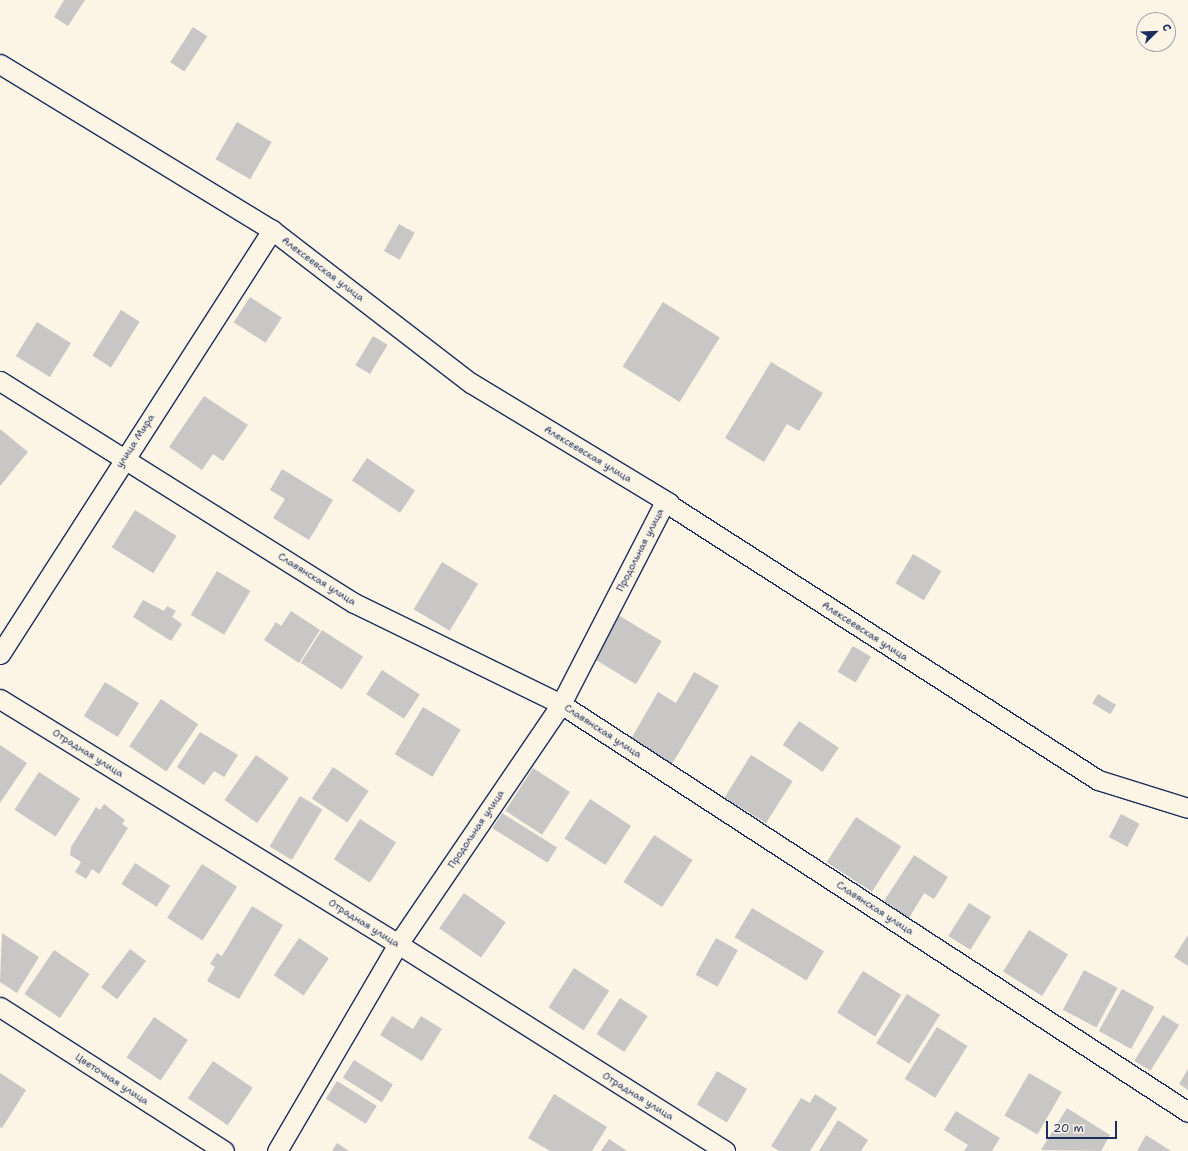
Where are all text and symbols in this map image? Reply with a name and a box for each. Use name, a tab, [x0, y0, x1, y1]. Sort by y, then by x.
north arrow	[1136, 12, 1176, 52]
text: С	[1158, 21, 1175, 34]
street label: Алексеевская улица	[279, 234, 367, 304]
street label: улица Мира	[113, 412, 157, 470]
street label: Алексеевская улица	[542, 423, 634, 485]
street label: Продольная улица	[614, 506, 666, 594]
street label: Славянская улица	[276, 550, 358, 608]
street label: Алексеевская улица	[820, 599, 910, 663]
street label: Славянская улица	[562, 702, 644, 760]
street label: Отрадная улица	[50, 726, 126, 780]
street label: Продольная улица	[445, 788, 507, 870]
street label: Славянская улица	[834, 879, 916, 937]
street label: Отрадная улица	[326, 896, 402, 950]
street label: Цветочная улица	[73, 1051, 151, 1107]
street label: Отрадная улица	[600, 1069, 676, 1123]
scale bar	[1048, 1113, 1119, 1139]
text: 20 m	[1053, 1120, 1084, 1136]

